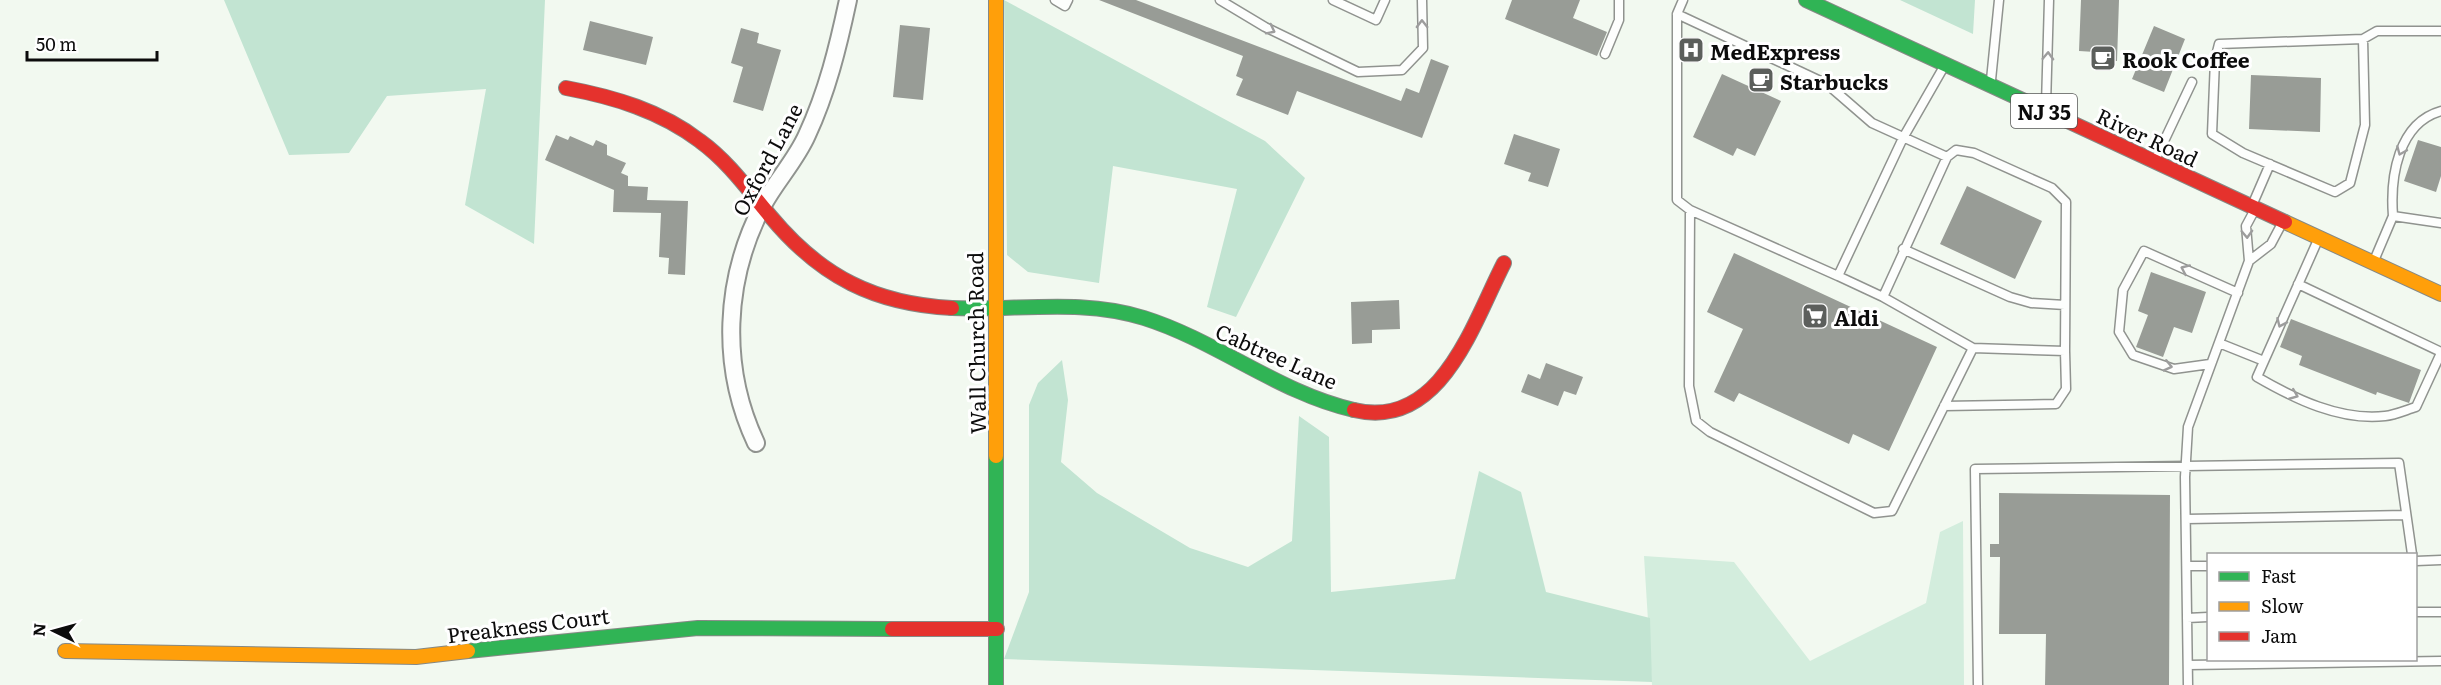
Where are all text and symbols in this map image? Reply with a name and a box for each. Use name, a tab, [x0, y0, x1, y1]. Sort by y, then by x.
one-way arrow	[1416, 20, 1428, 29]
one-way arrow	[1264, 22, 1275, 34]
scale bar	[27, 24, 158, 62]
text: 50 m	[36, 30, 77, 57]
hospital icon: MedExpress	[1676, 35, 1706, 65]
place label: MedExpress	[1710, 35, 1840, 66]
cafe icon: Rook Coffee	[2088, 43, 2118, 73]
place label: Rook Coffee	[2122, 43, 2250, 74]
one-way arrow	[2042, 51, 2054, 60]
cafe icon: Starbucks	[1746, 65, 1776, 95]
place label: Starbucks	[1780, 65, 1888, 96]
road number: NJ 35	[2011, 94, 2077, 128]
street label: Oxford Lane	[723, 97, 809, 221]
street label: River Road	[2092, 99, 2204, 173]
one-way arrow	[2396, 144, 2408, 155]
one-way arrow	[2241, 230, 2254, 239]
street label: Wall Church Road	[958, 251, 992, 434]
one-way arrow	[2180, 265, 2191, 277]
supermarket icon: Aldi	[1800, 301, 1830, 331]
place label: Aldi	[1834, 301, 1879, 332]
street label: Cabtree Lane	[1211, 314, 1343, 396]
one-way arrow	[2276, 316, 2288, 327]
one-way arrow	[2163, 359, 2173, 372]
one-way arrow	[2287, 388, 2298, 400]
legend	[2207, 553, 2417, 661]
text: Fast	[2261, 562, 2297, 589]
text: Slow	[2261, 592, 2304, 619]
street label: Preakness Court	[445, 599, 612, 649]
north arrow	[24, 601, 84, 661]
text: N	[26, 622, 51, 637]
text: Jam	[2261, 622, 2297, 649]

